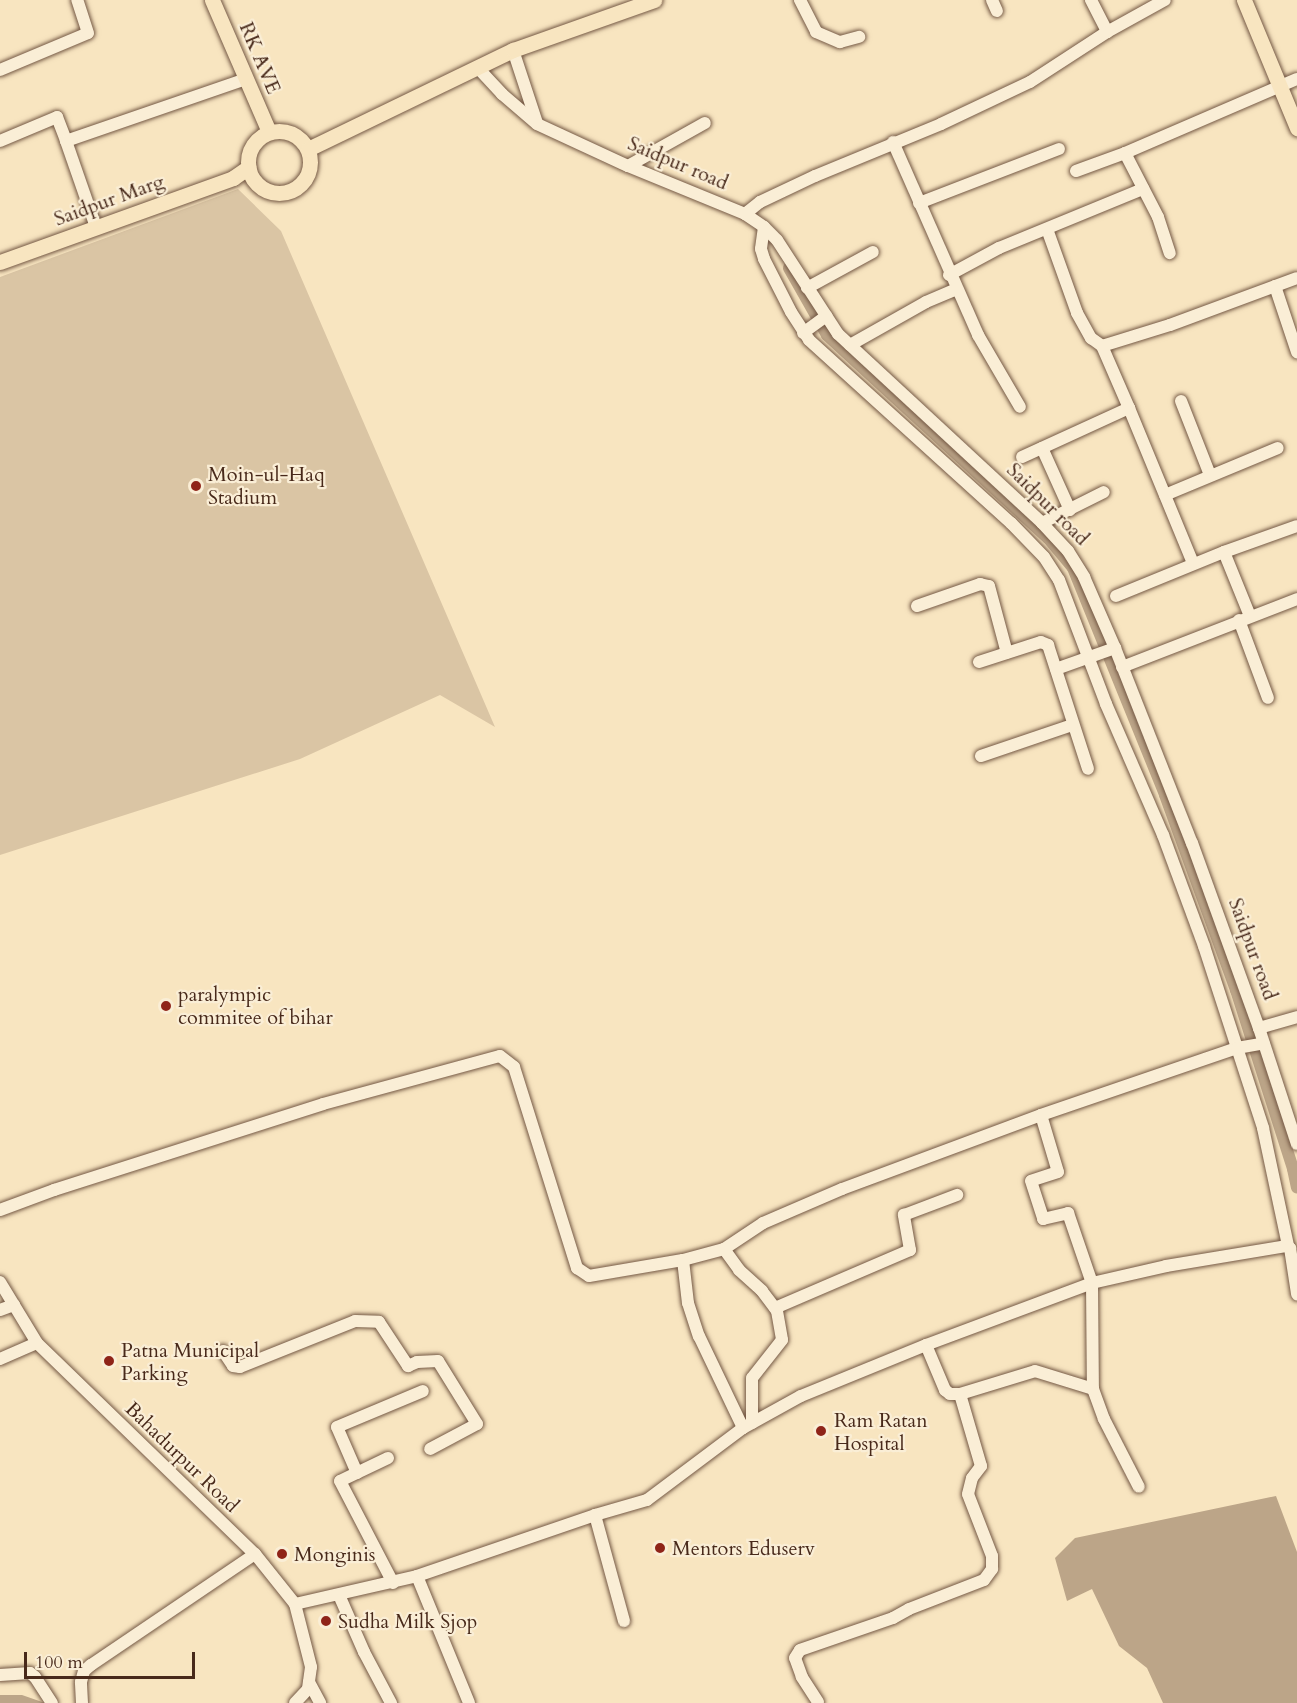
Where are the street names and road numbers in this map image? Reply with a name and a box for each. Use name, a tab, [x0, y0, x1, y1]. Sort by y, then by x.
street label: RK AVE	[234, 19, 286, 97]
street label: Saidpur road	[624, 131, 732, 195]
street label: Saidpur Marg	[51, 169, 167, 231]
street label: Saidpur road	[1002, 458, 1094, 550]
street label: Saidpur road	[1223, 895, 1283, 1003]
street label: Bahadurpur Road	[120, 1397, 244, 1517]

